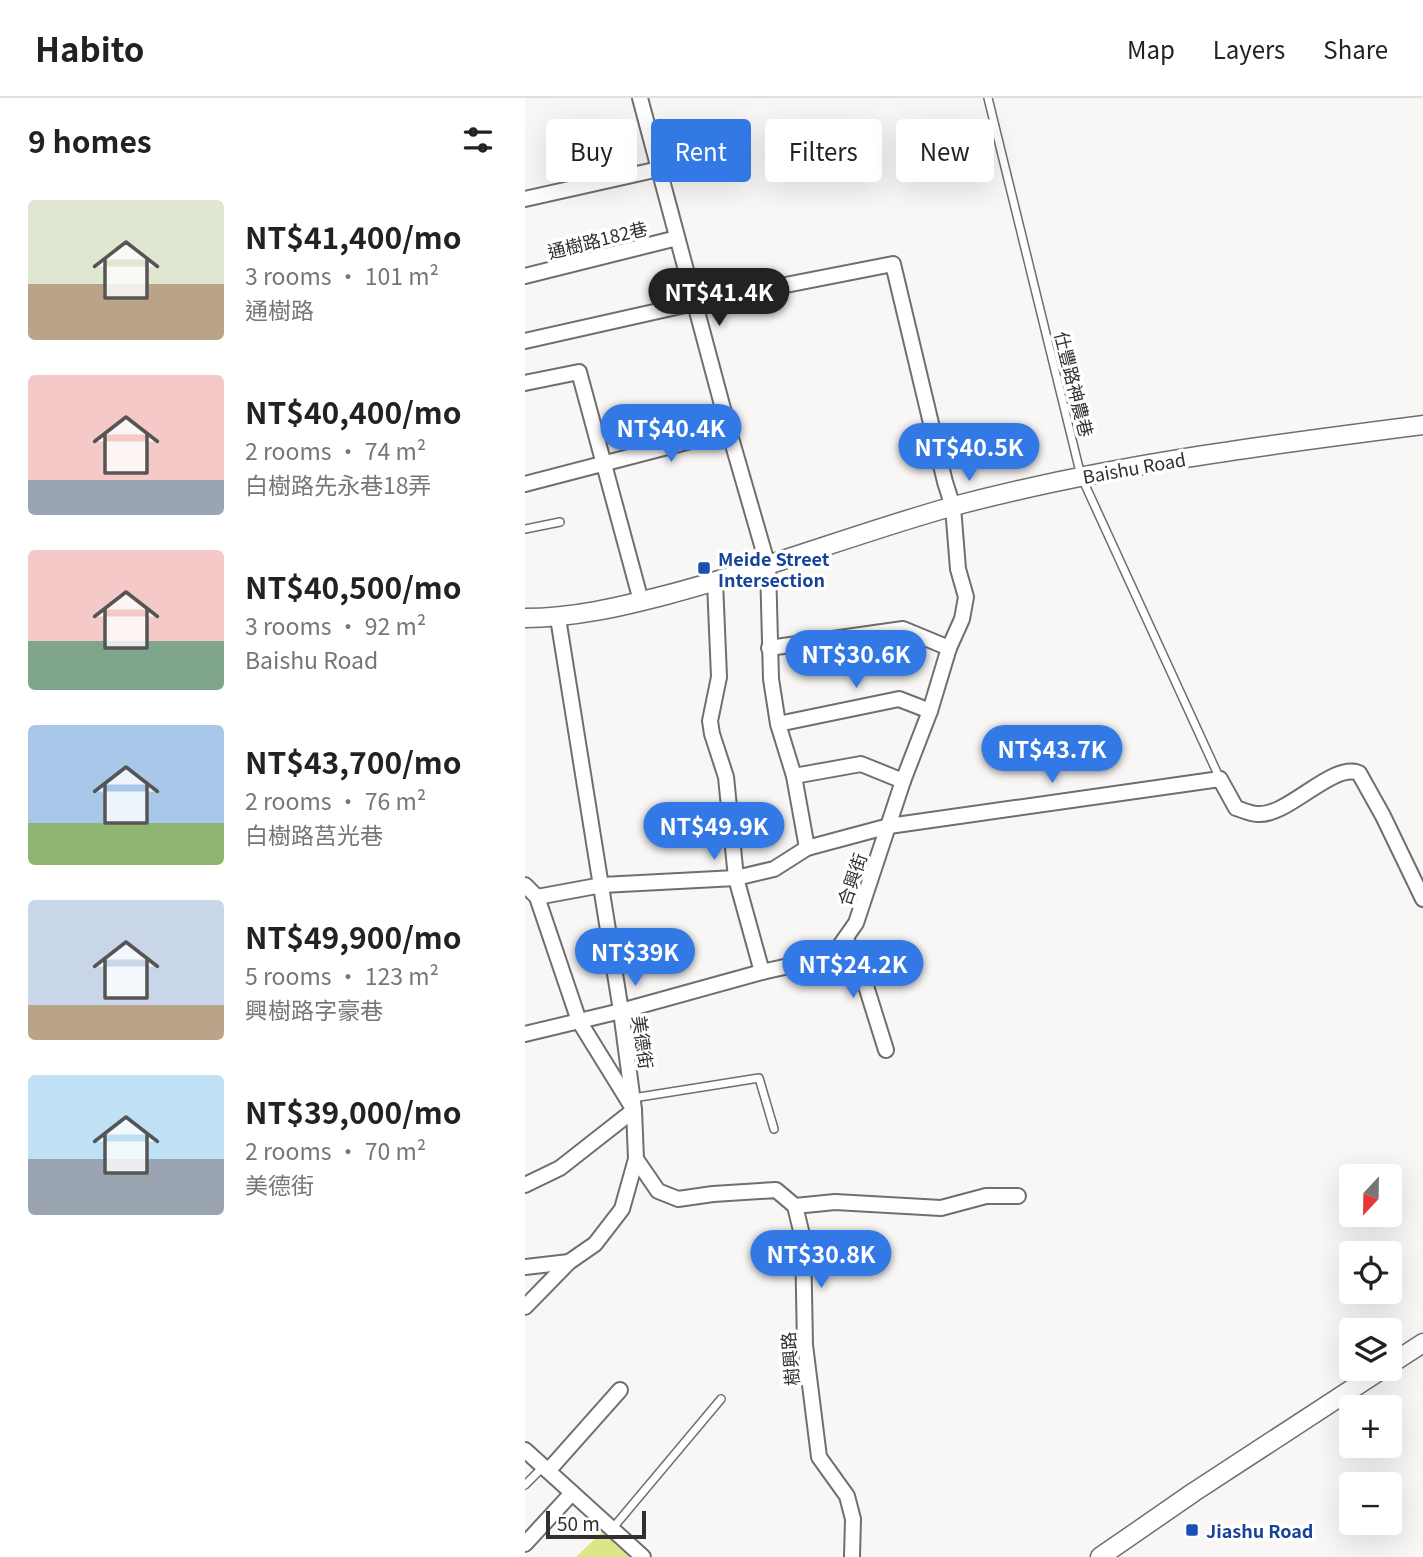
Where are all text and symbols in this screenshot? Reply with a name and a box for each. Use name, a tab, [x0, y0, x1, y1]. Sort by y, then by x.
text: Habito	[35, 24, 145, 72]
text: Map	[1127, 31, 1175, 66]
text: Layers	[1213, 31, 1285, 66]
text: Share	[1323, 31, 1388, 66]
text: 9 homes	[28, 118, 152, 162]
chip: Buy	[546, 119, 637, 182]
chip: Rent	[651, 119, 751, 182]
chip: Filters	[765, 119, 882, 182]
chip: New	[896, 119, 994, 182]
icon: filters	[459, 121, 497, 159]
text: NT$41,400/mo	[245, 214, 461, 258]
street label: 通樹路182巷	[544, 214, 650, 264]
icon: home	[84, 228, 168, 312]
text: 3 rooms · 101 m²	[245, 258, 439, 292]
pin: NT$41.4K	[647, 268, 791, 328]
text: NT$41.4K	[664, 274, 774, 308]
text: 通樹路	[245, 292, 314, 326]
street label: 仕豐路神農巷	[1049, 328, 1101, 440]
text: NT$40,400/mo	[245, 389, 461, 433]
icon: home	[84, 403, 168, 487]
pin: NT$40.4K	[599, 404, 743, 464]
text: NT$40.4K	[616, 410, 726, 444]
pin: NT$40.5K	[897, 424, 1041, 483]
text: NT$40.5K	[914, 429, 1024, 463]
text: 2 rooms · 74 m²	[245, 433, 426, 467]
street label: Baishu Road	[1080, 445, 1188, 489]
text: 白樹路先永巷18弄	[245, 467, 432, 501]
place label: Meide Street Intersection	[718, 545, 830, 592]
marker: Meide Street Intersection	[696, 560, 712, 576]
text: NT$40,500/mo	[245, 564, 461, 608]
icon: home	[84, 578, 168, 662]
text: 3 rooms · 92 m²	[245, 608, 426, 642]
pin: NT$30.6K	[784, 630, 928, 690]
text: NT$30.6K	[801, 636, 911, 670]
text: Baishu Road	[245, 642, 378, 676]
pin: NT$43.7K	[980, 726, 1124, 785]
text: NT$43.7K	[997, 731, 1107, 765]
text: NT$43,700/mo	[245, 739, 461, 783]
icon: home	[84, 753, 168, 837]
text: 2 rooms · 76 m²	[245, 783, 426, 817]
pin: NT$49.9K	[642, 802, 786, 862]
text: NT$49.9K	[659, 808, 769, 842]
text: 白樹路莒光巷	[245, 817, 383, 851]
street label: 合興街	[830, 849, 872, 909]
text: NT$49,900/mo	[245, 914, 461, 958]
icon: home	[84, 928, 168, 1012]
pin: NT$39K	[578, 928, 692, 988]
text: NT$39K	[591, 934, 679, 968]
pin: NT$24.2K	[781, 940, 925, 1000]
text: NT$24.2K	[798, 946, 908, 980]
text: 5 rooms · 123 m²	[245, 958, 439, 992]
text: 興樹路字豪巷	[245, 992, 383, 1026]
street label: 美德街	[627, 1013, 661, 1071]
text: NT$39,000/mo	[245, 1089, 461, 1133]
icon: home	[84, 1103, 168, 1187]
text: 2 rooms · 70 m²	[245, 1133, 426, 1167]
north arrow	[1339, 1164, 1402, 1227]
map controls	[1339, 1164, 1402, 1535]
text: 美德街	[245, 1167, 314, 1201]
pin: NT$30.8K	[749, 1230, 893, 1290]
text: NT$30.8K	[766, 1236, 876, 1270]
button: locate	[1339, 1241, 1402, 1304]
button: layers	[1339, 1318, 1402, 1381]
street label: 樹興路	[774, 1331, 804, 1387]
button: +	[1339, 1395, 1402, 1458]
button: −	[1339, 1472, 1402, 1535]
scale bar	[546, 1508, 646, 1540]
text: 50 m	[557, 1509, 600, 1536]
place label: Jiashu Road	[1206, 1517, 1313, 1543]
marker: Jiashu Road	[1184, 1522, 1200, 1538]

